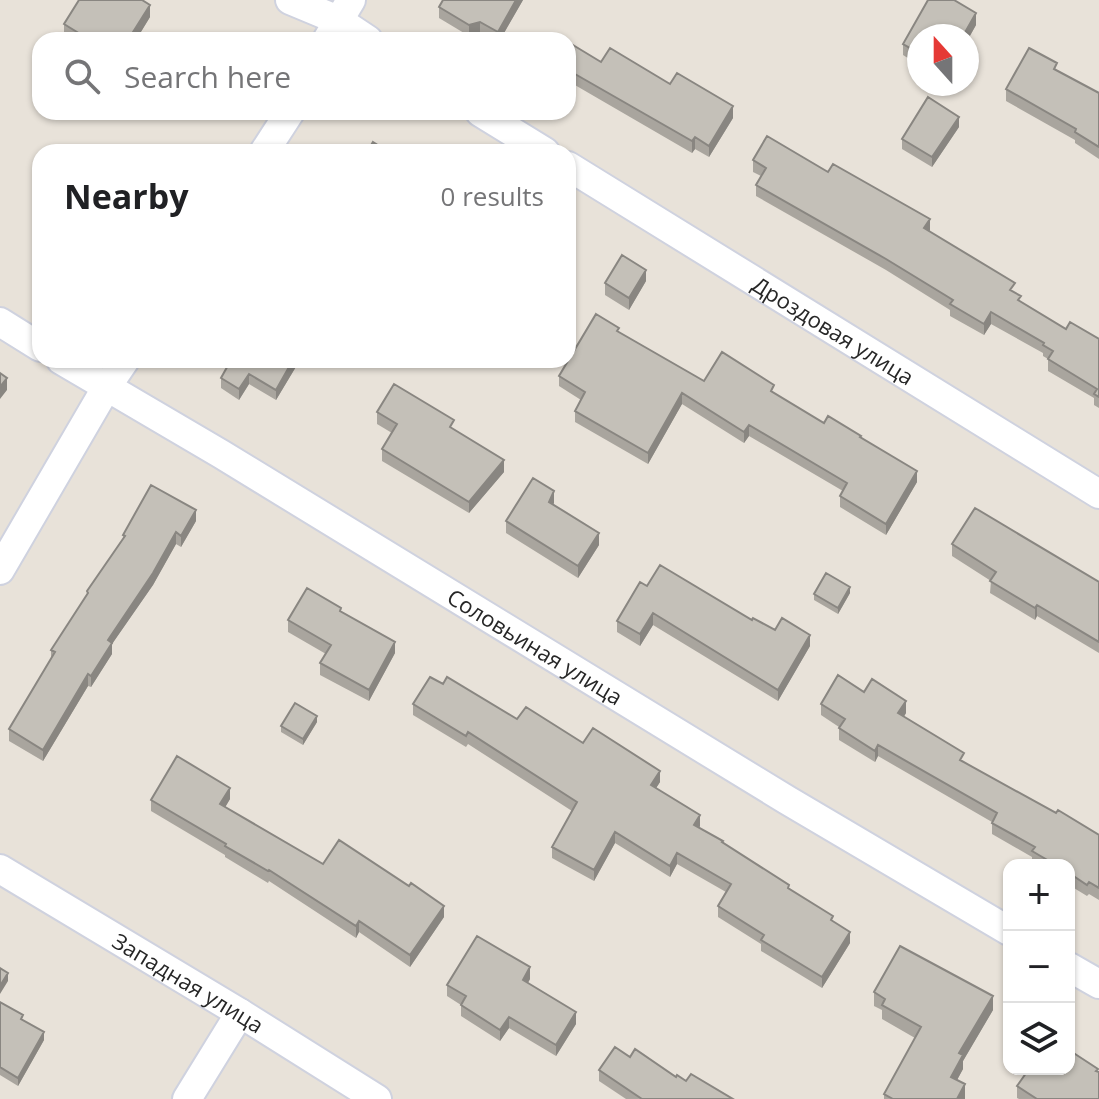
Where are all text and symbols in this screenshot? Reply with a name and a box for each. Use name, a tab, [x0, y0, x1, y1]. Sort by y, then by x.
north arrow	[907, 24, 979, 96]
search box	[32, 32, 576, 120]
icon: search	[60, 54, 104, 98]
text: Search here	[124, 56, 291, 97]
text: Nearby	[64, 173, 189, 219]
text: 0 results	[441, 178, 544, 214]
street label: Дроздовая улица	[747, 269, 920, 391]
street label: Соловьиная улица	[442, 581, 629, 711]
map controls	[1003, 859, 1075, 1075]
button: +	[1003, 859, 1075, 931]
street label: Западная улица	[107, 925, 270, 1039]
button: −	[1003, 931, 1075, 1003]
button: layers	[1003, 1003, 1075, 1075]

